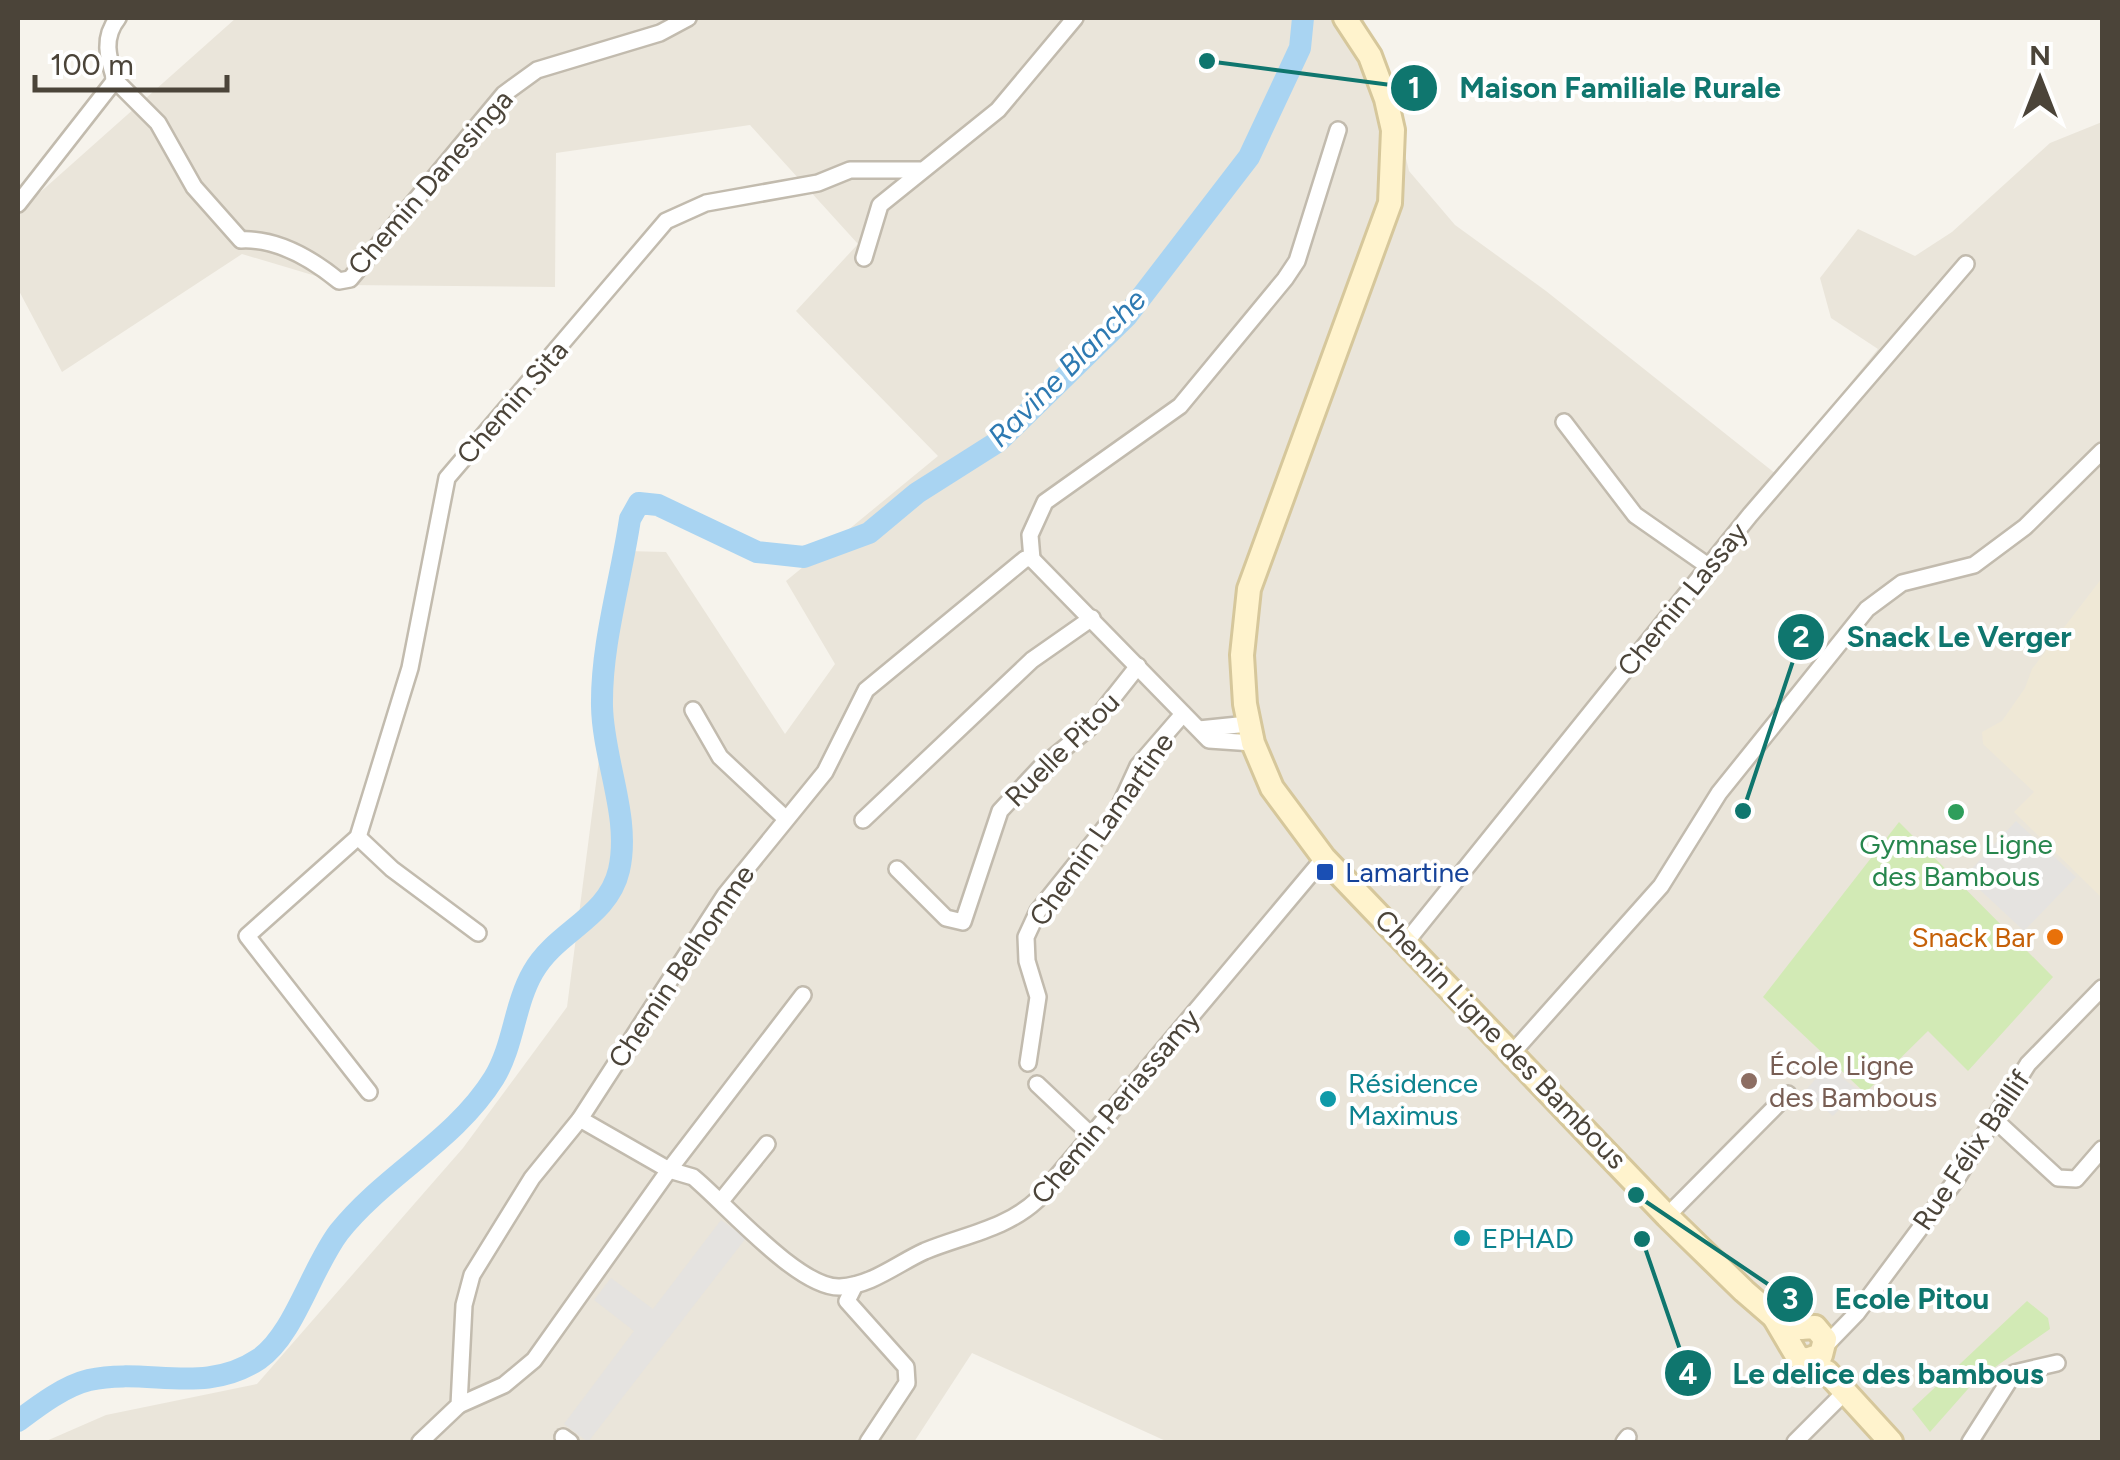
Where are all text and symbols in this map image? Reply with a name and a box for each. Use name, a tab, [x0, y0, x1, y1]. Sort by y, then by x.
scale bar	[35, 30, 228, 92]
north arrow	[1990, 30, 2090, 130]
text: N	[2029, 38, 2051, 72]
text: 100 m	[50, 46, 134, 83]
callout: Maison Familiale Rurale	[1389, 58, 1801, 118]
text: 1	[1408, 69, 1420, 106]
text: Maison Familiale Rurale	[1459, 69, 1781, 106]
street label: Chemin Danesinga	[340, 82, 520, 282]
water label: Ravine Blanche	[980, 281, 1153, 454]
street label: Chemin Sita	[449, 333, 575, 471]
street label: Chemin Lassay	[1610, 515, 1754, 683]
callout: Snack Le Verger	[1776, 607, 2092, 667]
text: 2	[1792, 618, 1810, 655]
text: Snack Le Verger	[1846, 618, 2072, 655]
street label: Ruelle Pitou	[998, 685, 1126, 813]
street label: Chemin Lamartine	[1022, 726, 1180, 932]
marker: Gymnase Ligne des Bambous	[1945, 801, 1967, 823]
place label: Gymnase Ligne des Bambous	[1859, 827, 2053, 893]
place label: Lamartine	[1345, 855, 1469, 889]
street label: Chemin Belhomme	[601, 858, 761, 1074]
marker: Lamartine	[1314, 861, 1336, 883]
street label: Chemin Ligne des Bambous	[1368, 902, 1634, 1176]
place label: Snack Bar	[1911, 920, 2036, 954]
marker: Snack Bar	[2044, 926, 2066, 948]
street label: Chemin Periassamy	[1024, 1001, 1207, 1210]
place label: École Ligne des Bambous	[1769, 1048, 1937, 1114]
street label: Rue Félix Baillif	[1905, 1063, 2037, 1236]
place label: Résidence Maximus	[1348, 1066, 1478, 1132]
marker: École Ligne des Bambous	[1738, 1070, 1760, 1092]
marker: Résidence Maximus	[1317, 1088, 1339, 1110]
place label: EPHAD	[1482, 1221, 1574, 1255]
marker: EPHAD	[1451, 1227, 1473, 1249]
callout: Ecole Pitou	[1765, 1269, 2010, 1329]
text: 3	[1782, 1280, 1798, 1317]
text: Ecole Pitou	[1835, 1280, 1989, 1317]
callout: Le delice des bambous	[1663, 1343, 2064, 1403]
text: 4	[1679, 1355, 1698, 1392]
text: Le delice des bambous	[1732, 1355, 2044, 1392]

